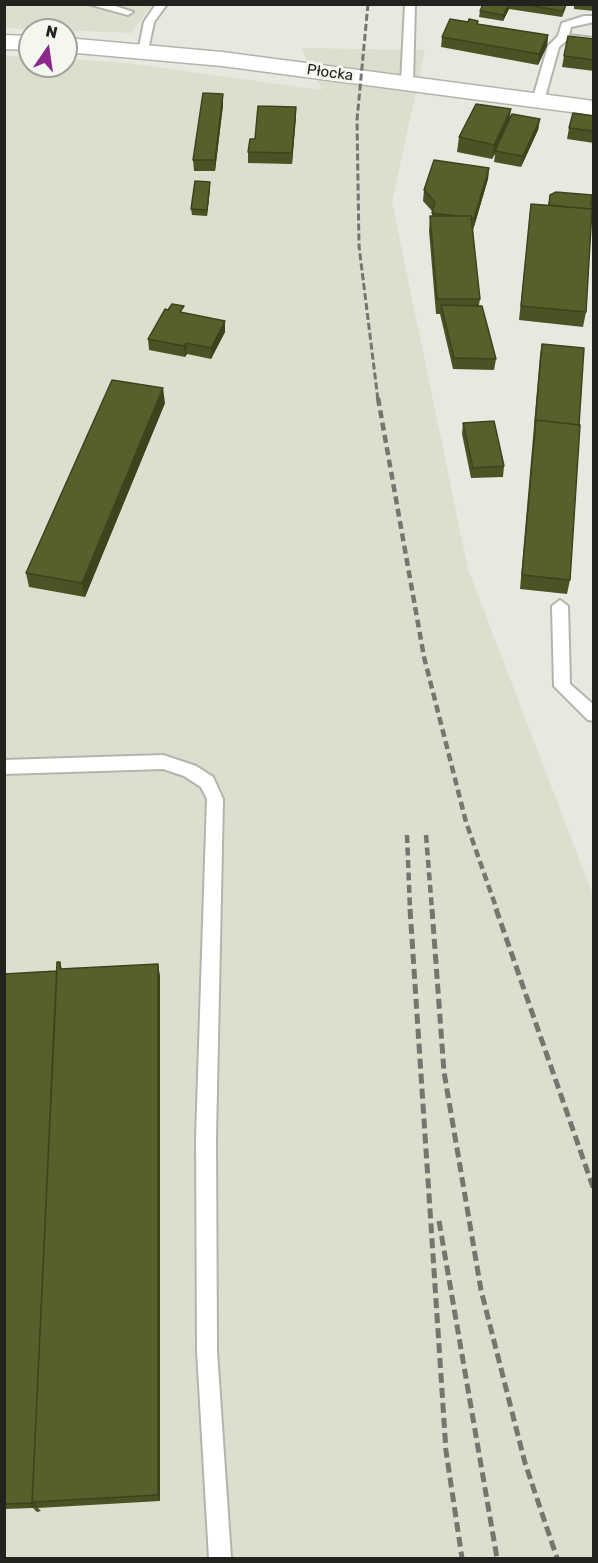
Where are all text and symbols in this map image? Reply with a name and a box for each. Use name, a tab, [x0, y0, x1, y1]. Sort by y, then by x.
north arrow	[18, 18, 78, 78]
text: N	[44, 21, 59, 42]
street label: Płocka	[306, 61, 354, 85]

